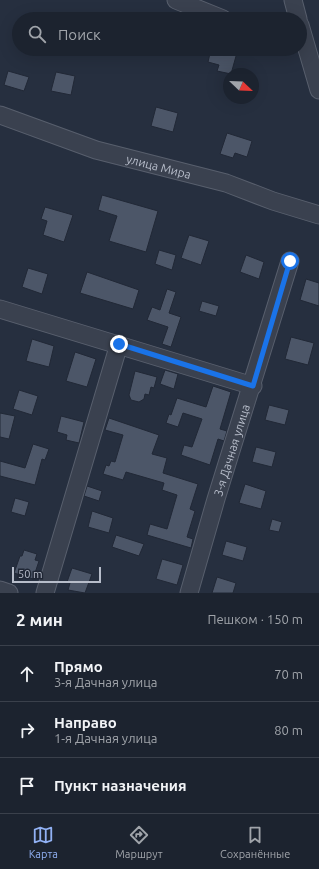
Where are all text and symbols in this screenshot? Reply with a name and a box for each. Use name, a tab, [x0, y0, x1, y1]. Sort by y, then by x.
search box	[12, 12, 307, 56]
icon: search	[26, 23, 48, 45]
text: Поиск	[58, 26, 101, 43]
north arrow	[223, 68, 259, 104]
street label: улица Мира	[125, 151, 193, 180]
route start	[281, 252, 299, 270]
route end	[110, 335, 128, 353]
street label: 3-я Дачная улица	[211, 403, 252, 498]
scale bar	[12, 565, 101, 584]
text: 50 m	[18, 568, 42, 580]
text: 2 мин	[16, 610, 63, 629]
text: Пешком · 150 m	[207, 612, 303, 626]
text: Прямо	[54, 658, 103, 675]
icon: ahead	[16, 663, 38, 685]
text: 70 m	[274, 667, 303, 681]
text: 3-я Дачная улица	[54, 675, 157, 689]
text: Направо	[54, 714, 117, 731]
icon: right	[16, 719, 38, 741]
text: 80 m	[274, 723, 303, 737]
text: 1-я Дачная улица	[54, 731, 157, 745]
icon: arrive	[16, 775, 38, 797]
text: Пункт назначения	[54, 777, 187, 794]
tab: Карта	[29, 824, 58, 860]
tab: Маршрут	[115, 824, 163, 860]
tab: Сохранённые	[220, 824, 290, 860]

